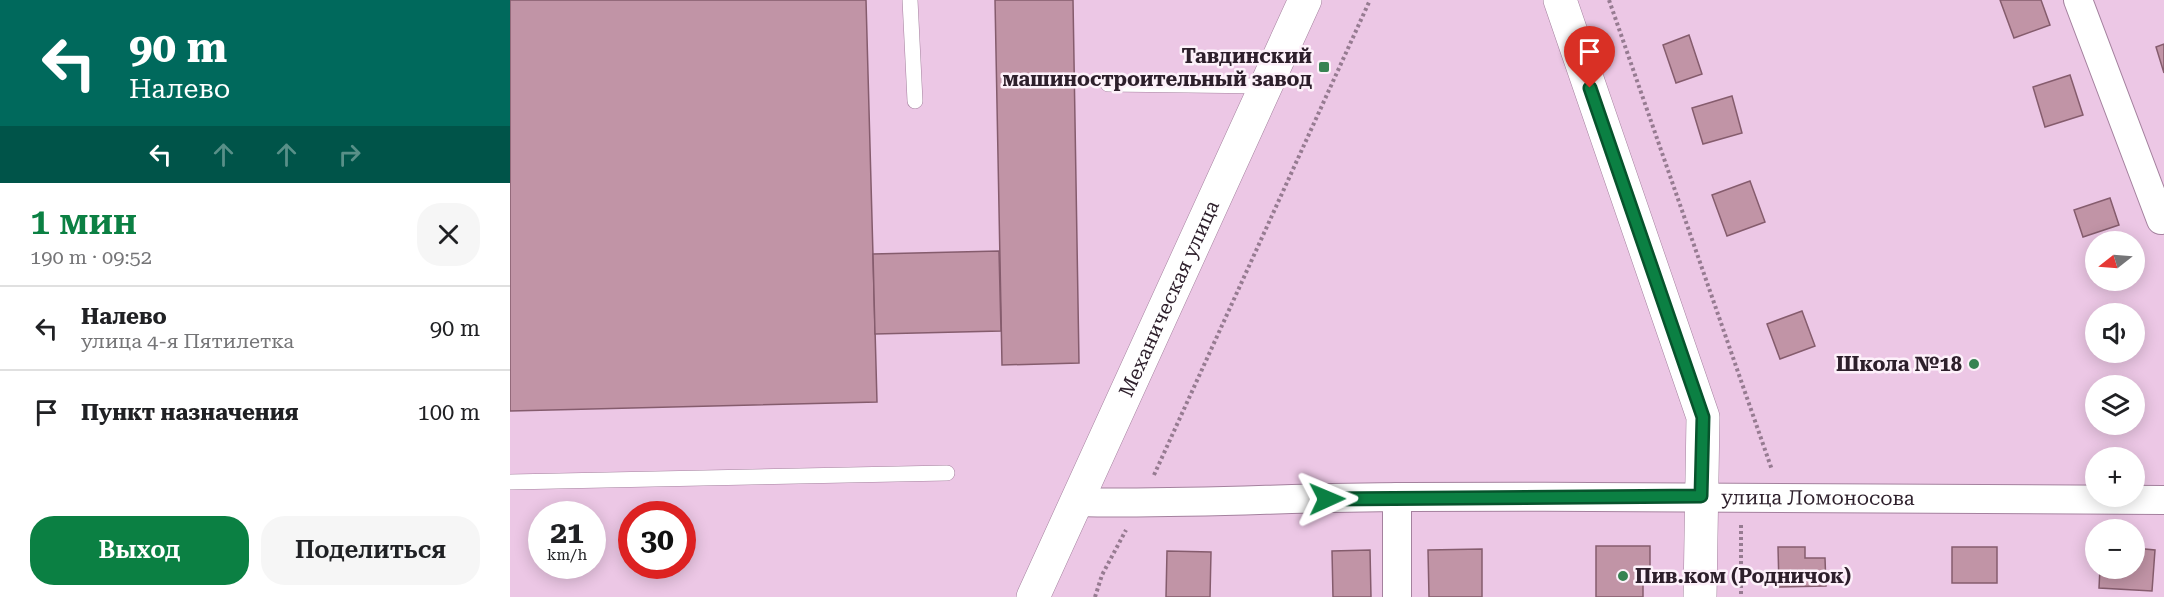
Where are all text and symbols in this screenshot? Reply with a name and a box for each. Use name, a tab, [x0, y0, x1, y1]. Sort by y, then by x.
text: 90 m	[129, 23, 227, 72]
icon: left	[30, 24, 108, 102]
pin	[1564, 26, 1615, 88]
icon: arrive	[1573, 35, 1606, 68]
place label: Тавдинский машиностроительный завод	[1002, 44, 1312, 91]
marker: Тавдинский машиностроительный завод	[1317, 60, 1331, 74]
text: Налево	[129, 73, 230, 105]
icon: left	[144, 138, 177, 171]
icon: ahead	[207, 138, 240, 171]
icon: ahead	[270, 138, 303, 171]
icon: right	[333, 138, 366, 171]
street label: Механическая улица	[1114, 196, 1224, 401]
text: 1 мин	[30, 201, 137, 243]
button: close	[417, 203, 480, 266]
north arrow	[2085, 231, 2145, 291]
map controls	[2085, 231, 2145, 579]
text: 190 m · 09:52	[30, 245, 152, 269]
button: sound	[2085, 303, 2145, 363]
text: Налево	[81, 304, 167, 329]
icon: left	[30, 312, 63, 345]
text: 90 m	[430, 316, 480, 341]
text: улица 4-я Пятилетка	[81, 329, 294, 353]
place label: Школа №18	[1836, 352, 1962, 376]
marker: Школа №18	[1967, 357, 1981, 371]
button: layers	[2085, 375, 2145, 435]
icon: arrive	[30, 396, 63, 429]
text: Пункт назначения	[81, 400, 299, 425]
text: 100 m	[417, 400, 480, 425]
button: +	[2085, 447, 2145, 507]
position arrow	[1295, 467, 1359, 531]
street label: улица Ломоносова	[1721, 485, 1915, 510]
speed limit sign: 30	[618, 501, 696, 579]
text: 21	[550, 515, 584, 550]
button: Выход	[30, 516, 249, 585]
button: Поделиться	[261, 516, 480, 585]
button: −	[2085, 519, 2145, 579]
text: km/h	[547, 546, 587, 564]
place label: Пив.ком (Родничок)	[1635, 564, 1851, 588]
marker: Пив.ком (Родничок)	[1616, 569, 1630, 583]

